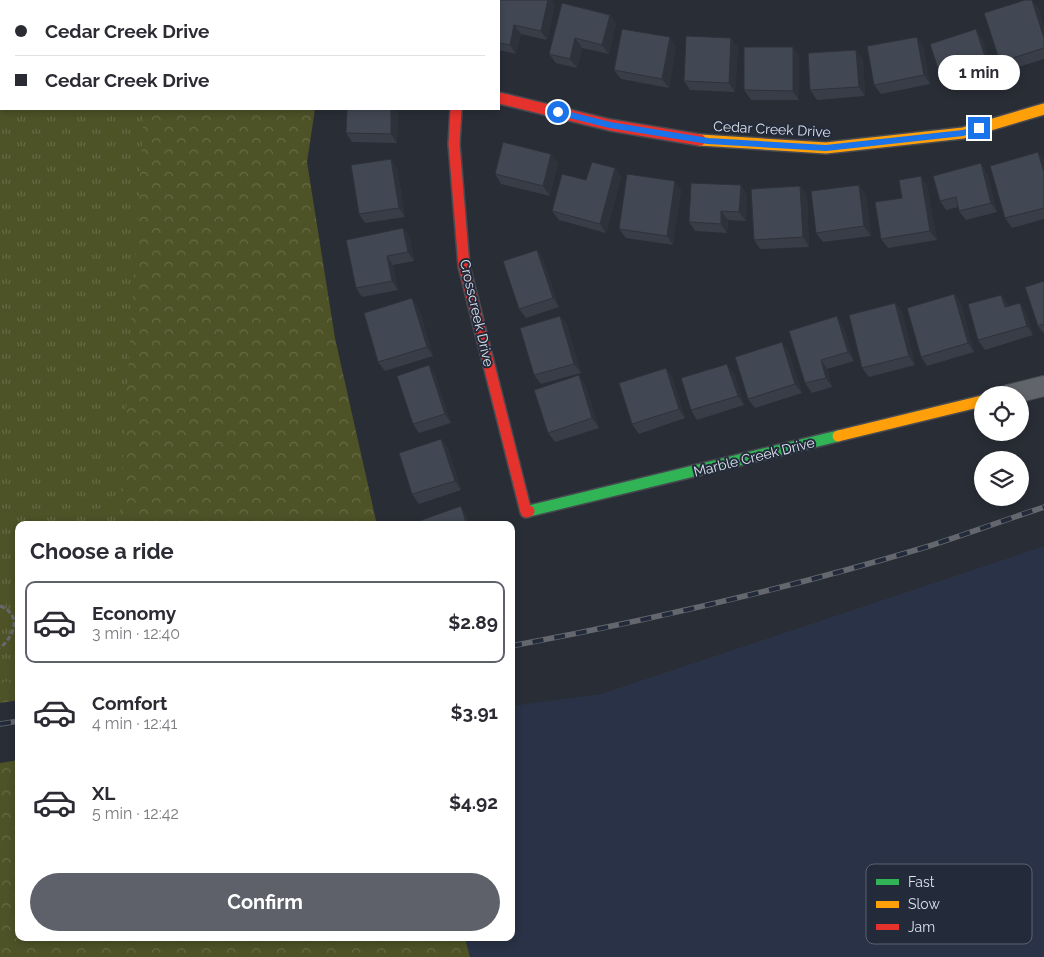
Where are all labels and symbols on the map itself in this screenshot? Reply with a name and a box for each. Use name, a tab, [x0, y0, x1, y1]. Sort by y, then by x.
callout: 1 min	[938, 56, 1020, 90]
route start	[547, 101, 569, 123]
route end	[968, 117, 990, 139]
street label: Cedar Creek Drive	[713, 118, 831, 140]
street label: Crosscreek Drive	[457, 258, 497, 368]
street label: Marble Creek Drive	[692, 434, 816, 480]
legend	[866, 864, 1032, 944]
text: Fast	[908, 874, 935, 890]
text: Slow	[908, 896, 940, 912]
text: Jam	[908, 919, 935, 935]

